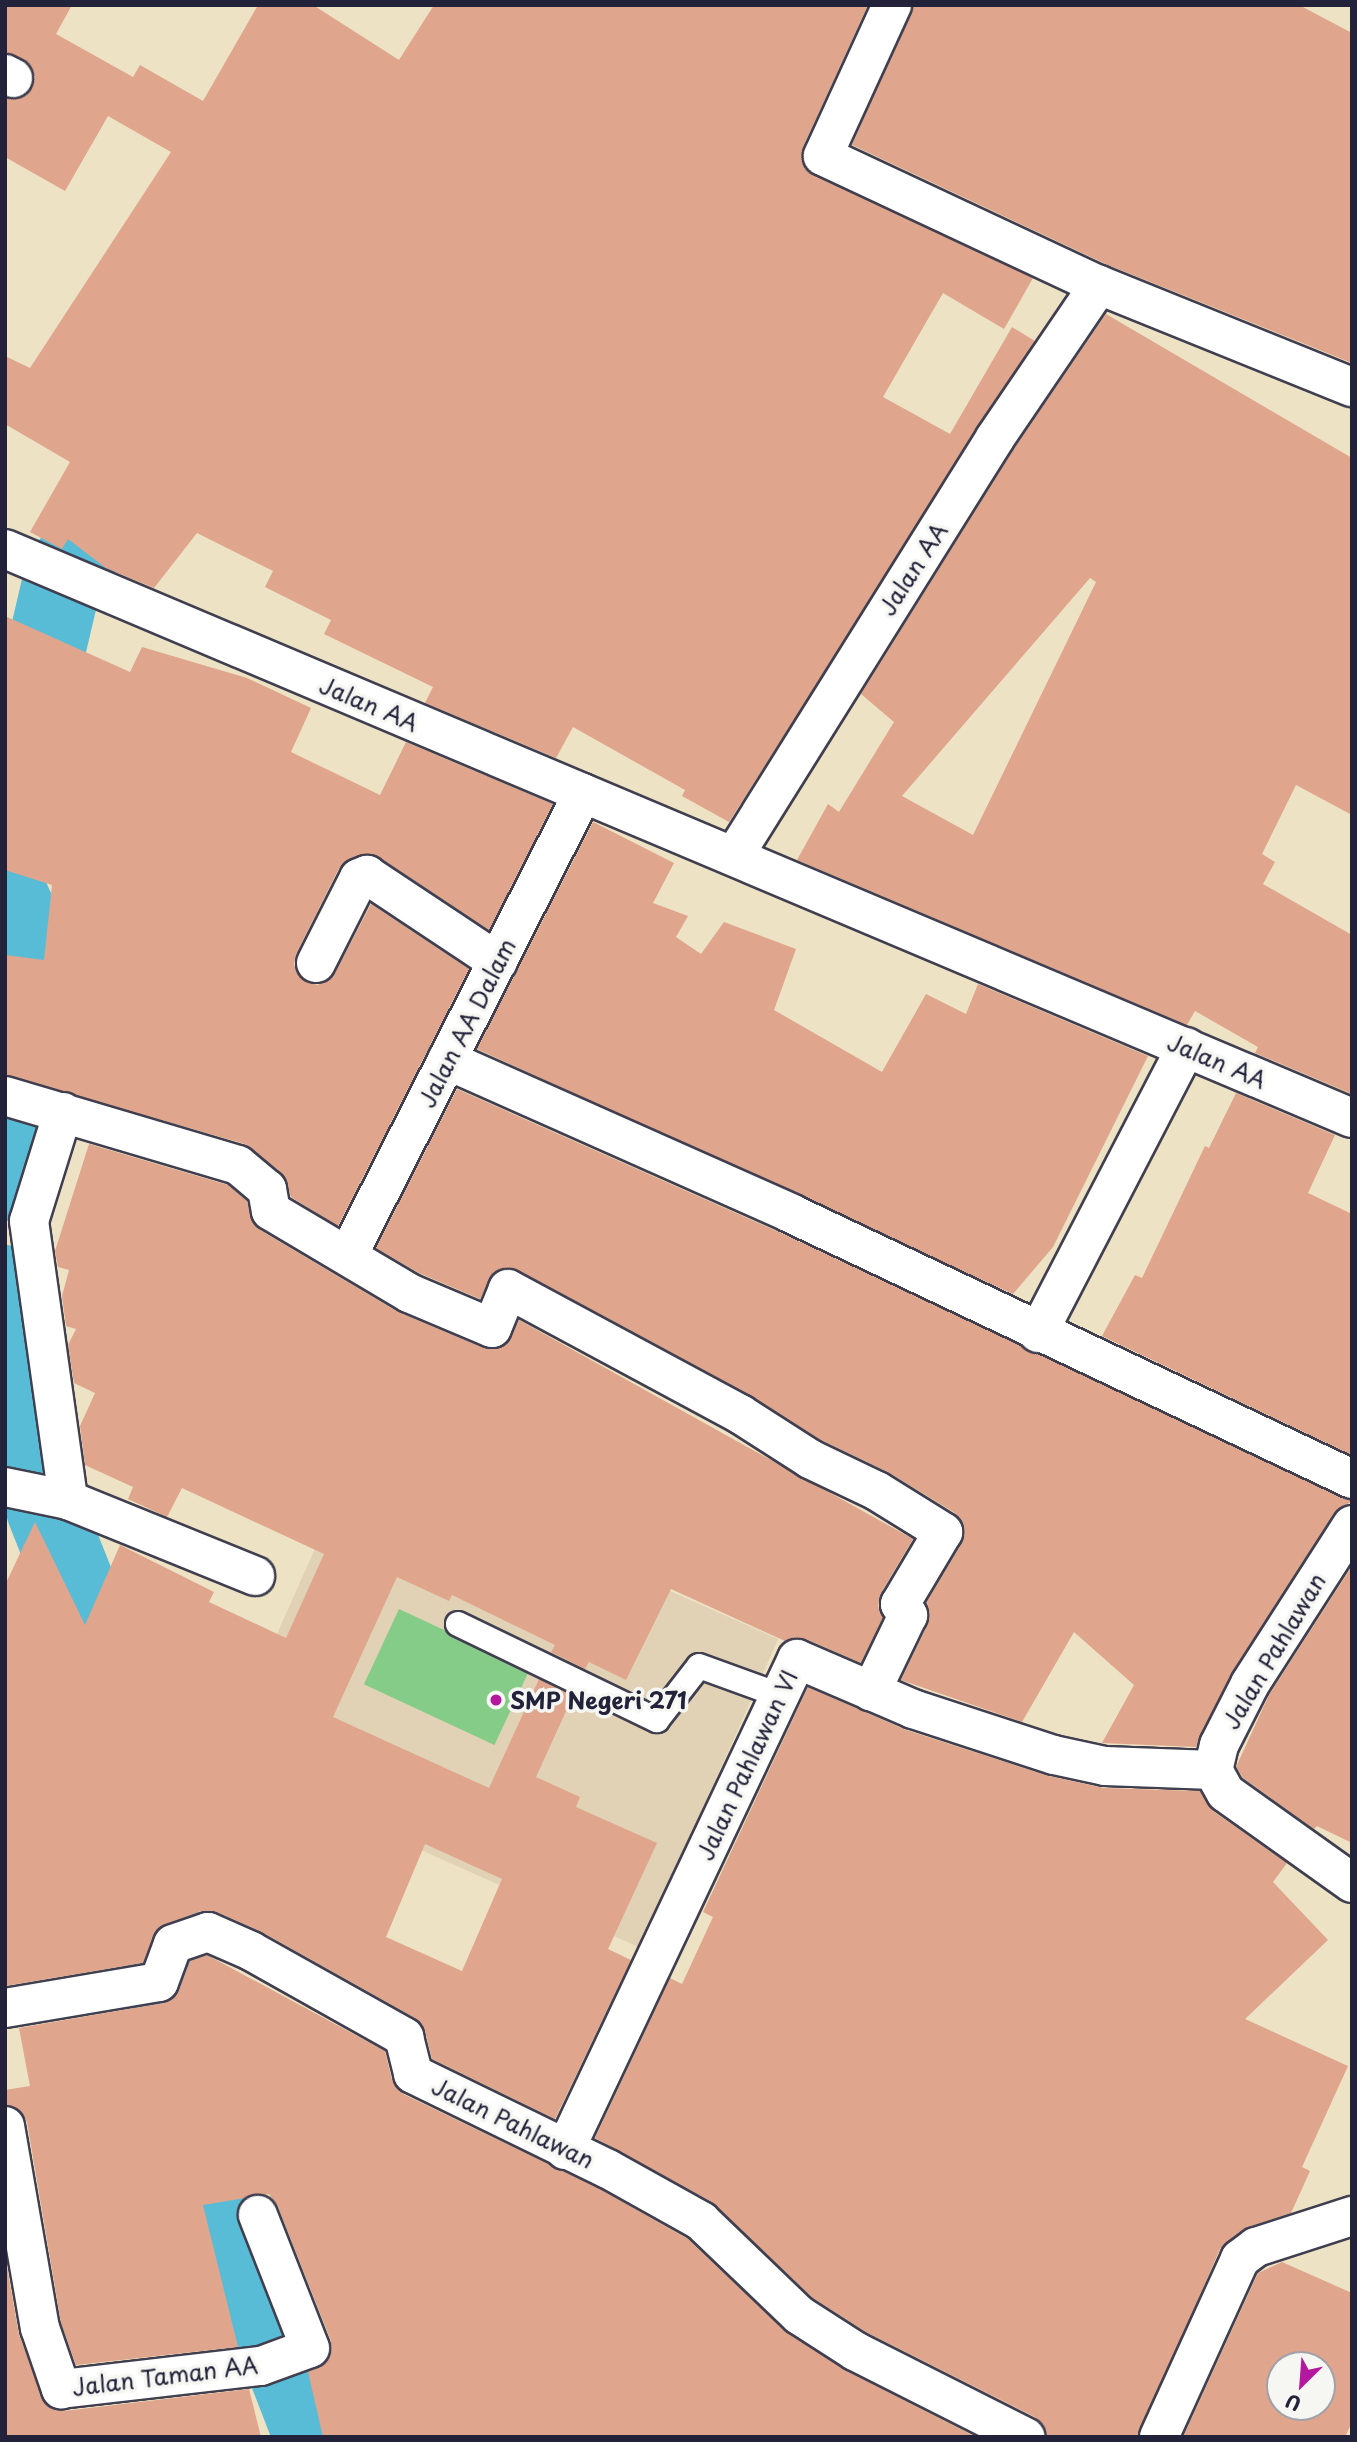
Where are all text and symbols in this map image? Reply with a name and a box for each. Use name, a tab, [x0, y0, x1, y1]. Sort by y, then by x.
street label: Jalan AA	[873, 518, 953, 620]
street label: Jalan AA	[316, 671, 422, 737]
street label: Jalan AA Dalam	[413, 934, 521, 1112]
street label: Jalan AA	[1164, 1028, 1270, 1094]
street label: Jalan Pahlawan	[1217, 1568, 1331, 1734]
street label: Jalan Pahlawan VI	[691, 1665, 803, 1865]
place label: SMP Negeri 271	[510, 1686, 689, 1714]
marker: SMP Negeri 271	[488, 1692, 504, 1708]
street label: Jalan Pahlawan	[427, 2072, 599, 2174]
street label: Jalan Taman AA	[70, 2351, 260, 2401]
north arrow	[1266, 2351, 1336, 2421]
text: U	[1280, 2387, 1305, 2419]

